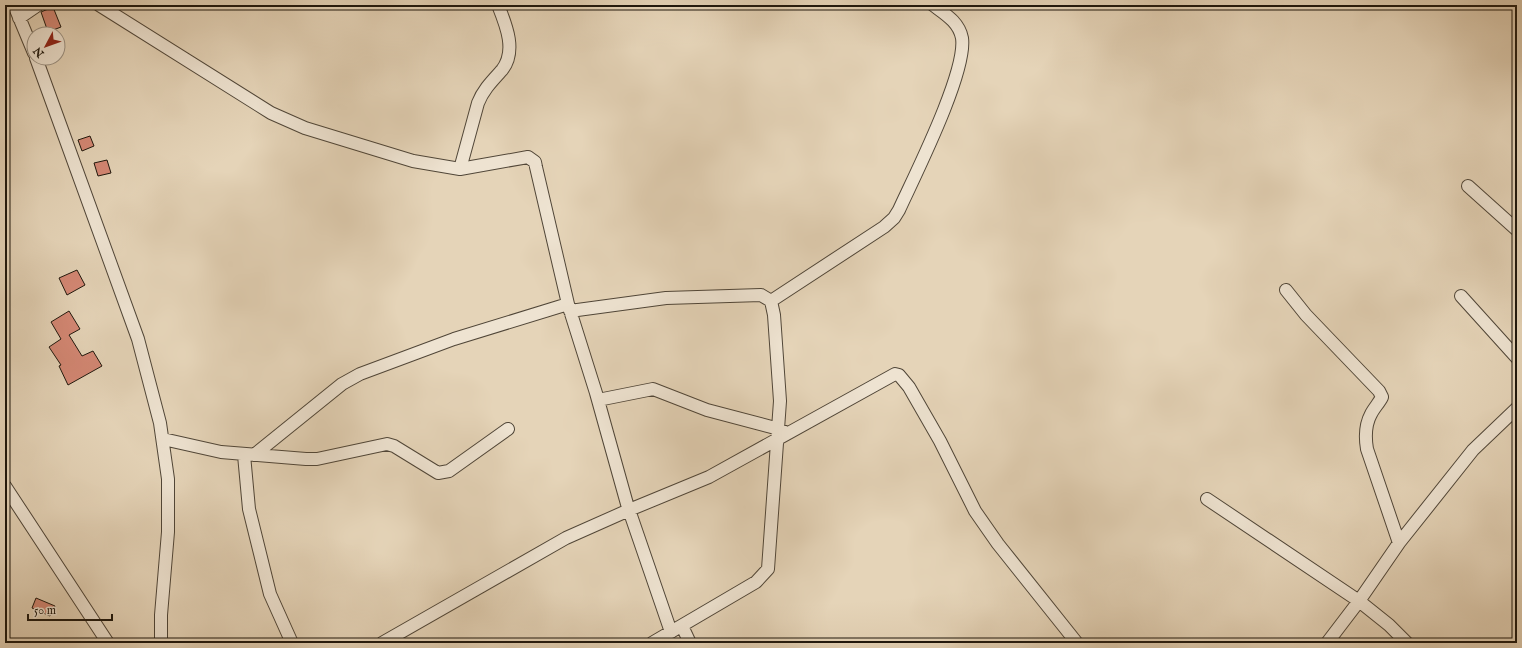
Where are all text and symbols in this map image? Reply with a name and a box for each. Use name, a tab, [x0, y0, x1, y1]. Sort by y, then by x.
north arrow	[26, 26, 66, 66]
text: N	[30, 43, 48, 61]
scale bar	[28, 596, 112, 622]
text: 50 m	[34, 603, 56, 618]

